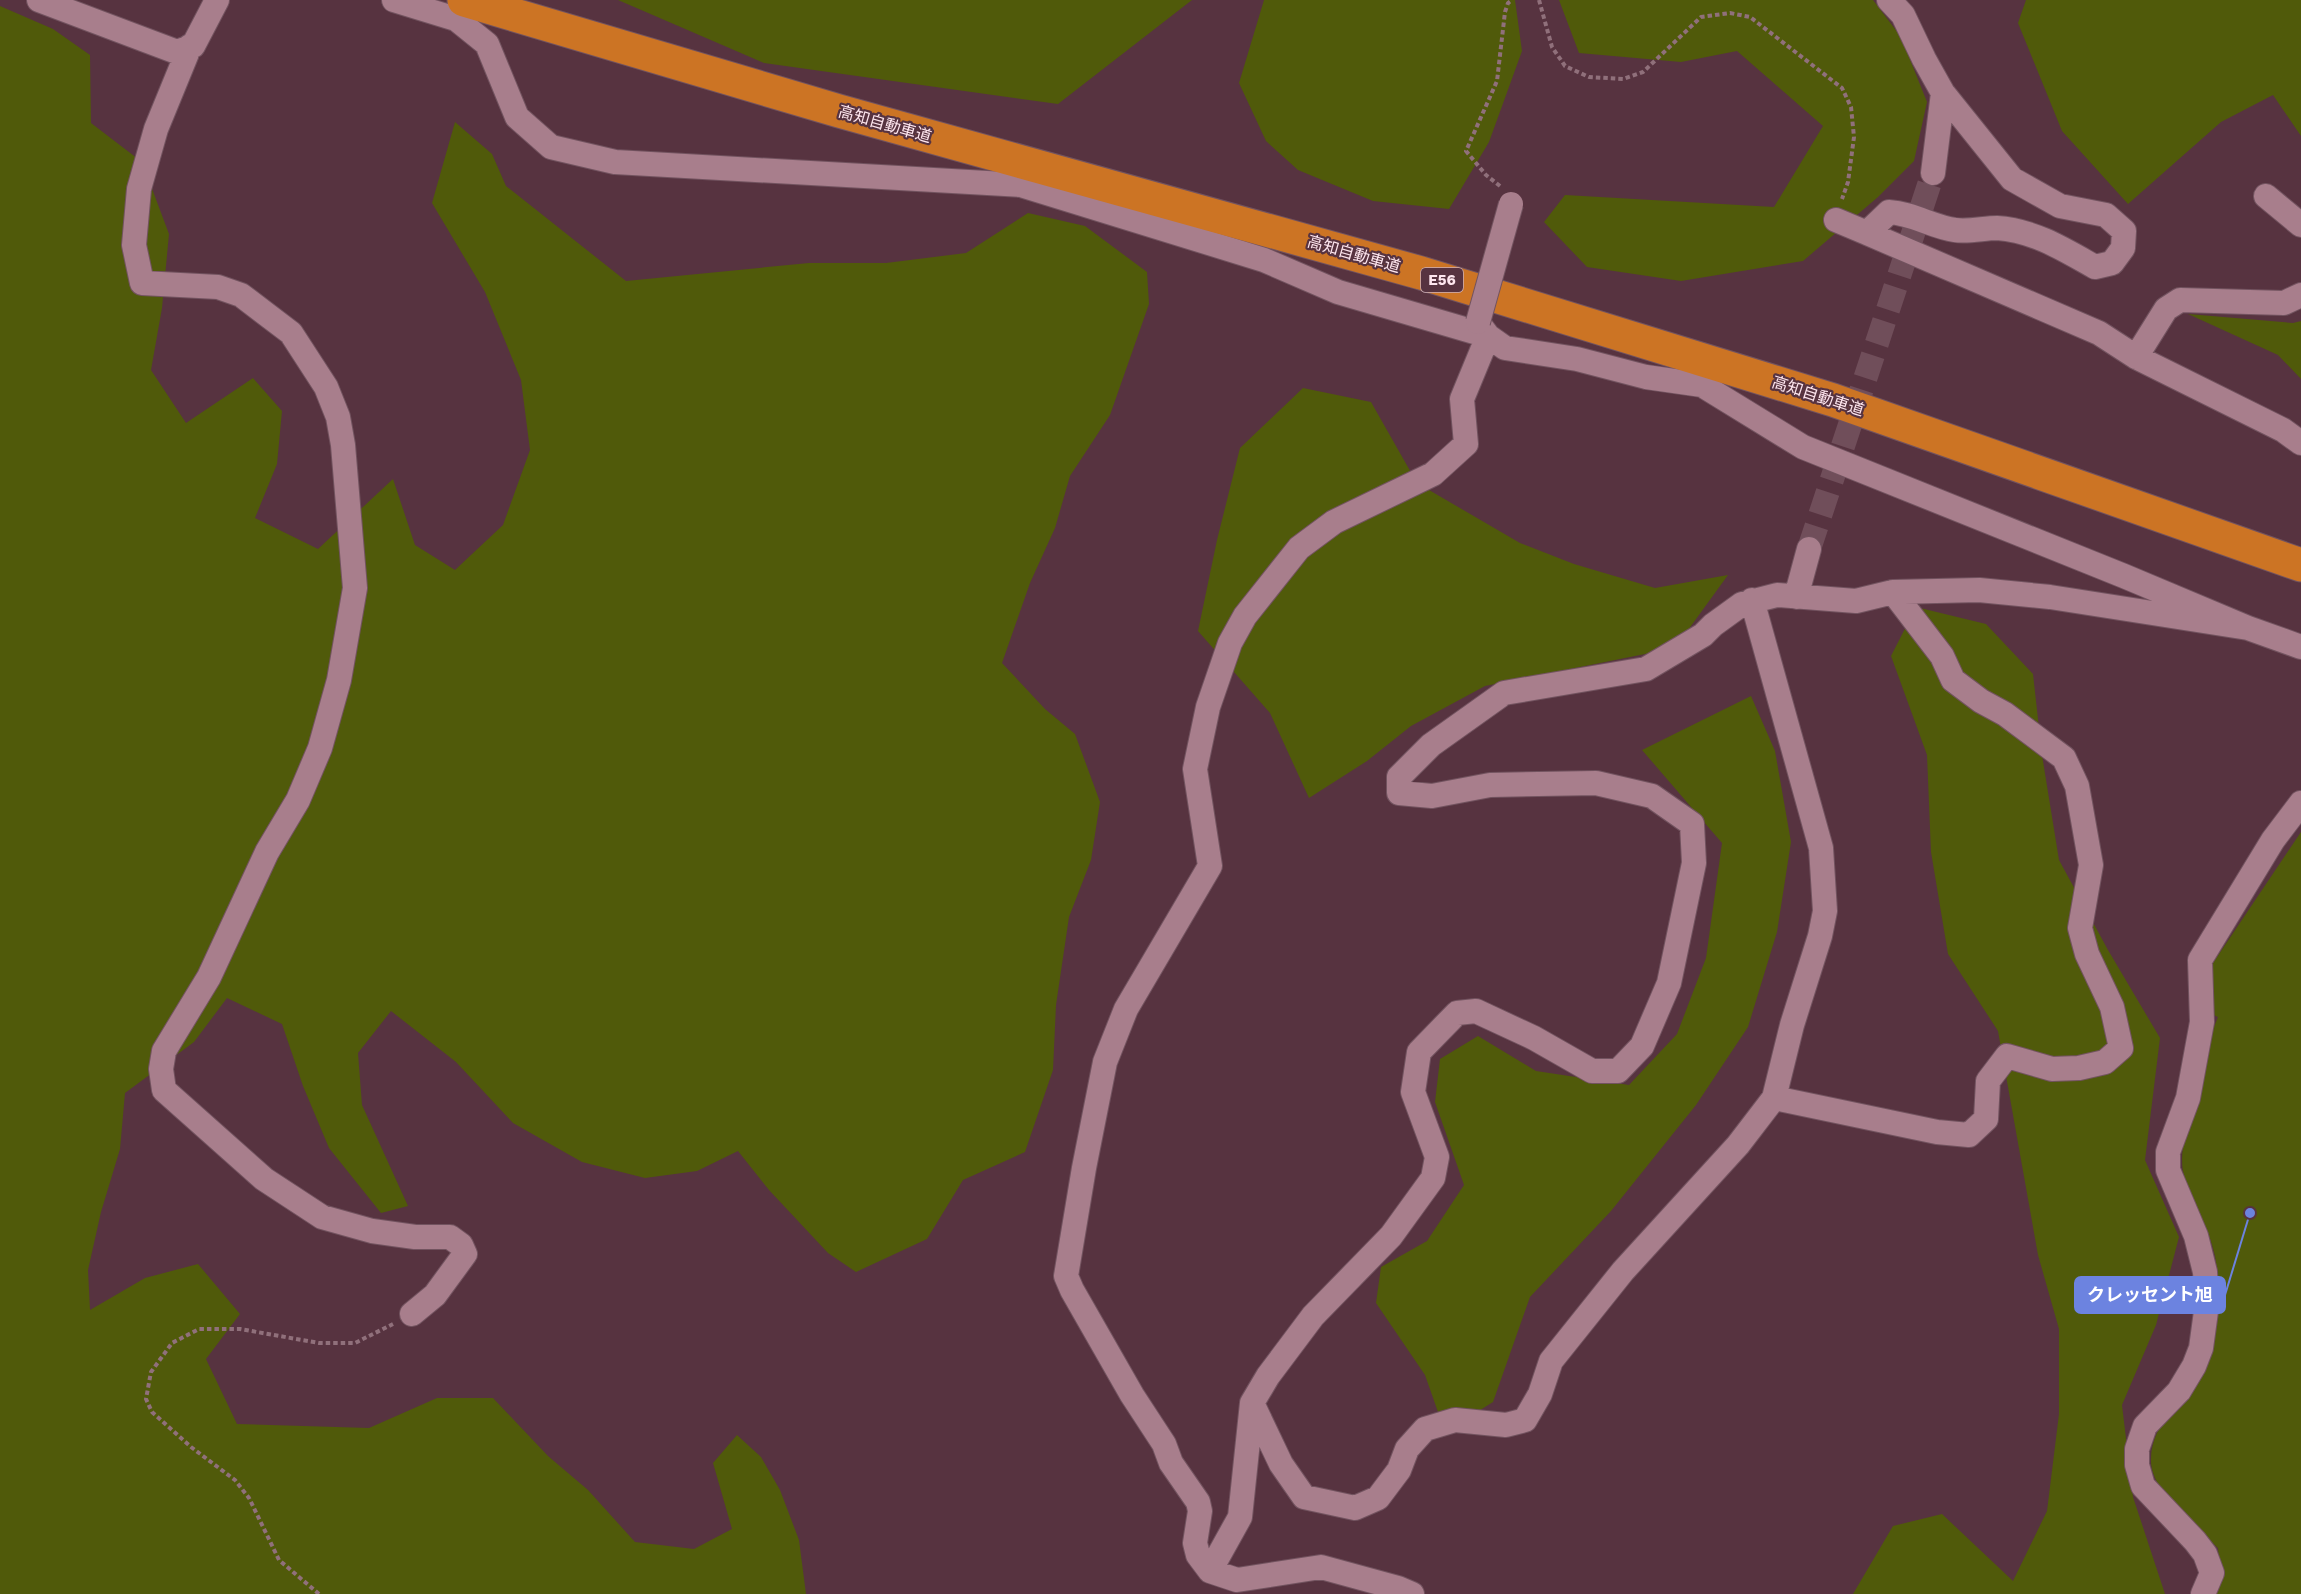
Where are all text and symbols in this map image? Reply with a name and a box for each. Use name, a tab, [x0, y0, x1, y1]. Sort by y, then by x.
street label: 高知自動車道	[836, 102, 934, 146]
street label: 高知自動車道	[1305, 232, 1403, 276]
road number: E56	[1421, 268, 1463, 292]
street label: 高知自動車道	[1769, 372, 1867, 420]
callout: クレッセント旭	[2075, 1277, 2225, 1313]
text: クレッセント旭	[2087, 1284, 2213, 1305]

